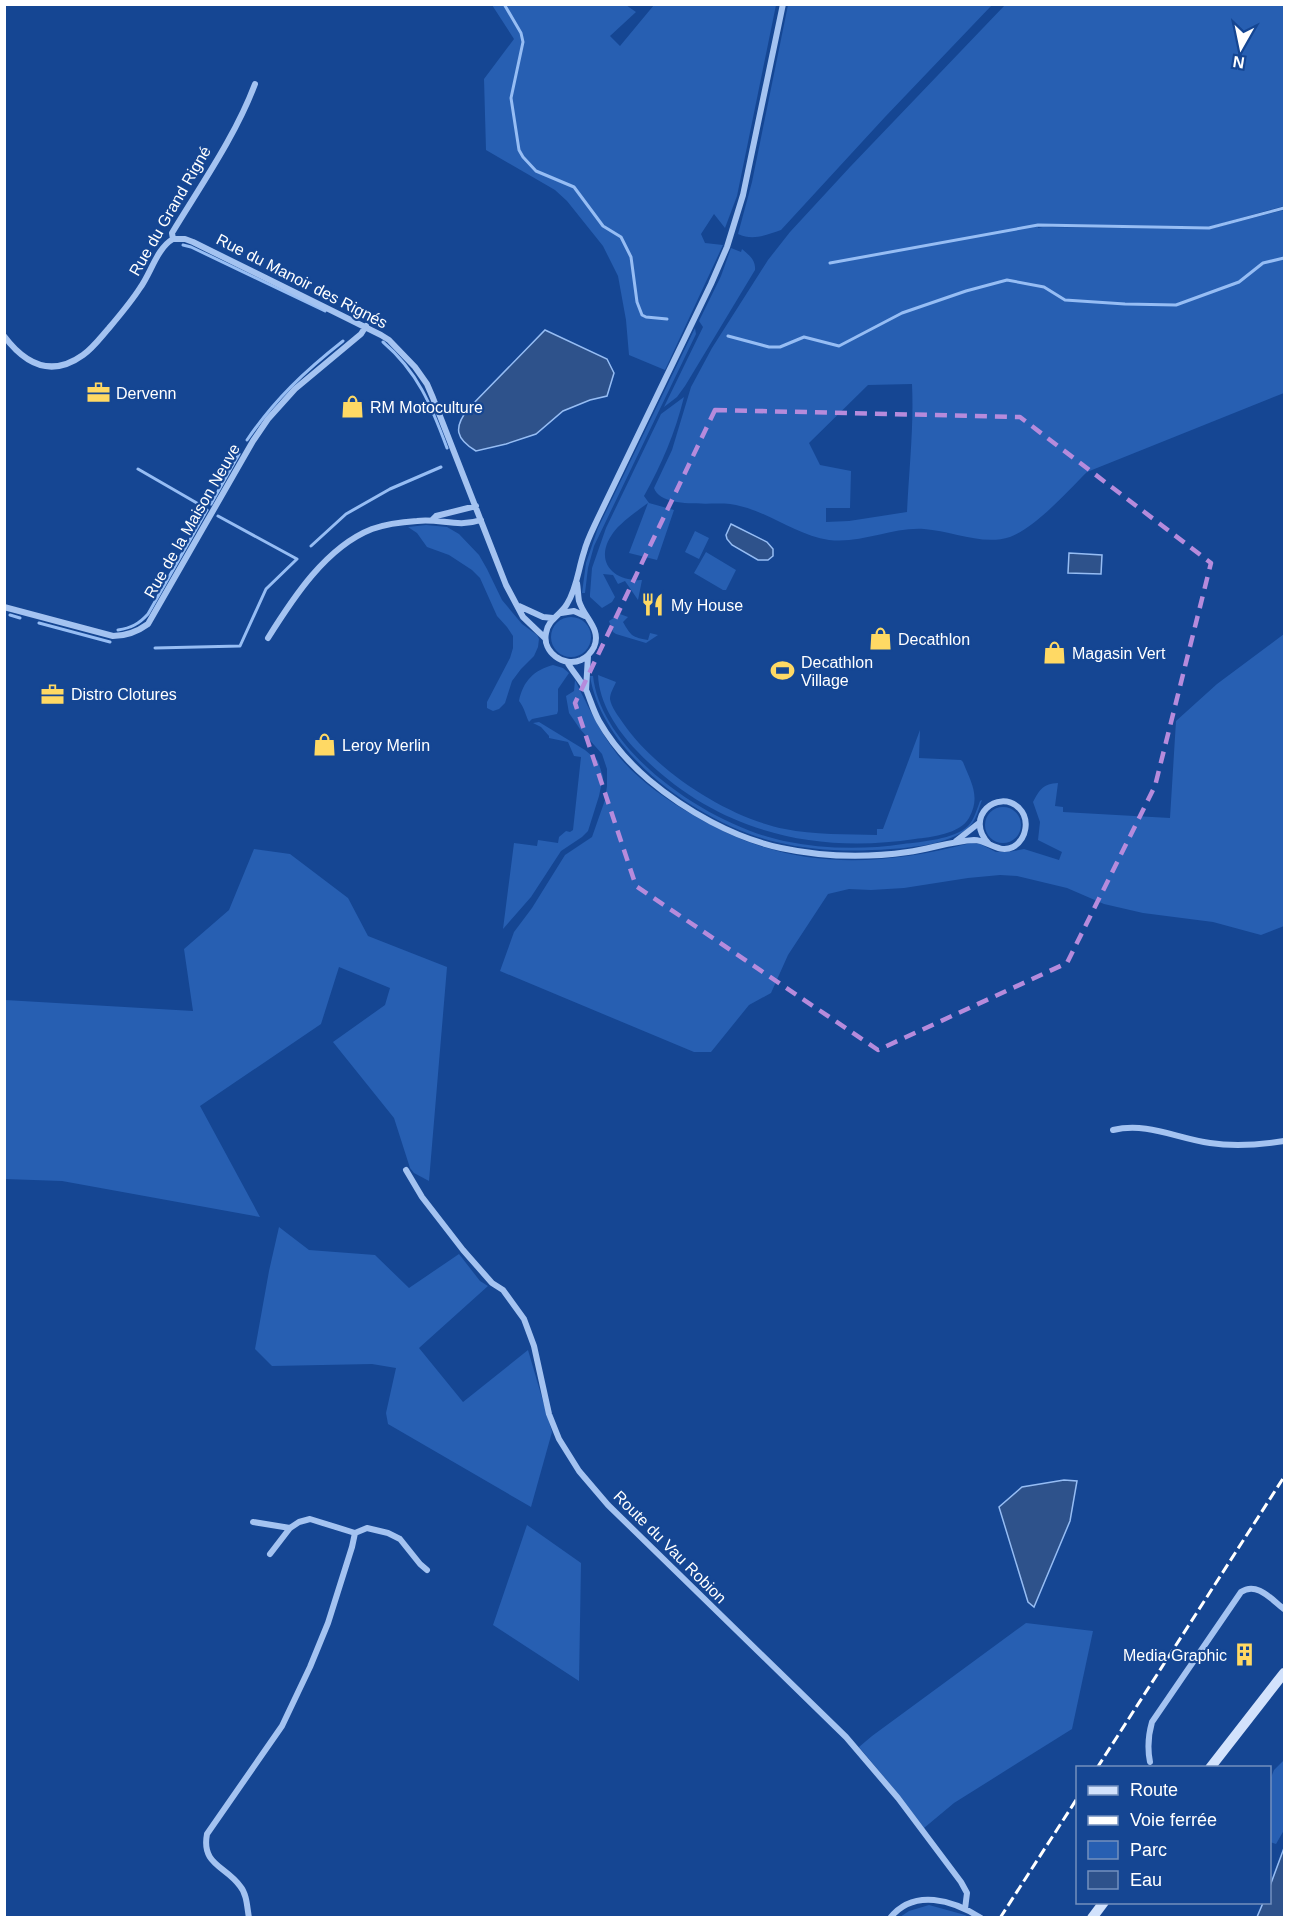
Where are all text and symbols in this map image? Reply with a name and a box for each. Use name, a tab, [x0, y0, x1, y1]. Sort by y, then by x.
north arrow	[1211, 18, 1271, 78]
text: N	[1232, 53, 1246, 72]
street label: Rue du Grand Rigné	[126, 143, 214, 279]
street label: Rue du Manoir des Rignés	[214, 230, 390, 332]
office icon: Dervenn	[85, 380, 111, 406]
place label: Dervenn	[116, 385, 176, 402]
shop icon: RM Motoculture	[339, 394, 365, 420]
place label: RM Motoculture	[370, 399, 483, 416]
street label: Rue de la Maison Neuve	[141, 441, 243, 601]
restaurant icon: My House	[640, 592, 666, 618]
place label: My House	[671, 597, 743, 614]
shop icon: Decathlon	[867, 626, 893, 652]
place label: Decathlon	[898, 631, 970, 648]
shop icon: Magasin Vert	[1041, 640, 1067, 666]
place label: Magasin Vert	[1072, 645, 1166, 662]
place label: Decathlon Village	[801, 654, 873, 689]
sports icon: Decathlon Village	[770, 658, 796, 684]
office icon: Distro Clotures	[40, 681, 66, 707]
place label: Distro Clotures	[71, 686, 177, 703]
shop icon: Leroy Merlin	[311, 732, 337, 758]
place label: Leroy Merlin	[342, 737, 430, 754]
street label: Route du Vau Robion	[610, 1487, 730, 1607]
building icon: Media Graphic	[1232, 1642, 1258, 1668]
place label: Media Graphic	[1123, 1647, 1227, 1664]
legend	[1076, 1766, 1271, 1904]
text: Route	[1130, 1780, 1178, 1800]
text: Voie ferrée	[1130, 1810, 1217, 1830]
text: Parc	[1130, 1840, 1167, 1860]
text: Eau	[1130, 1870, 1162, 1890]

